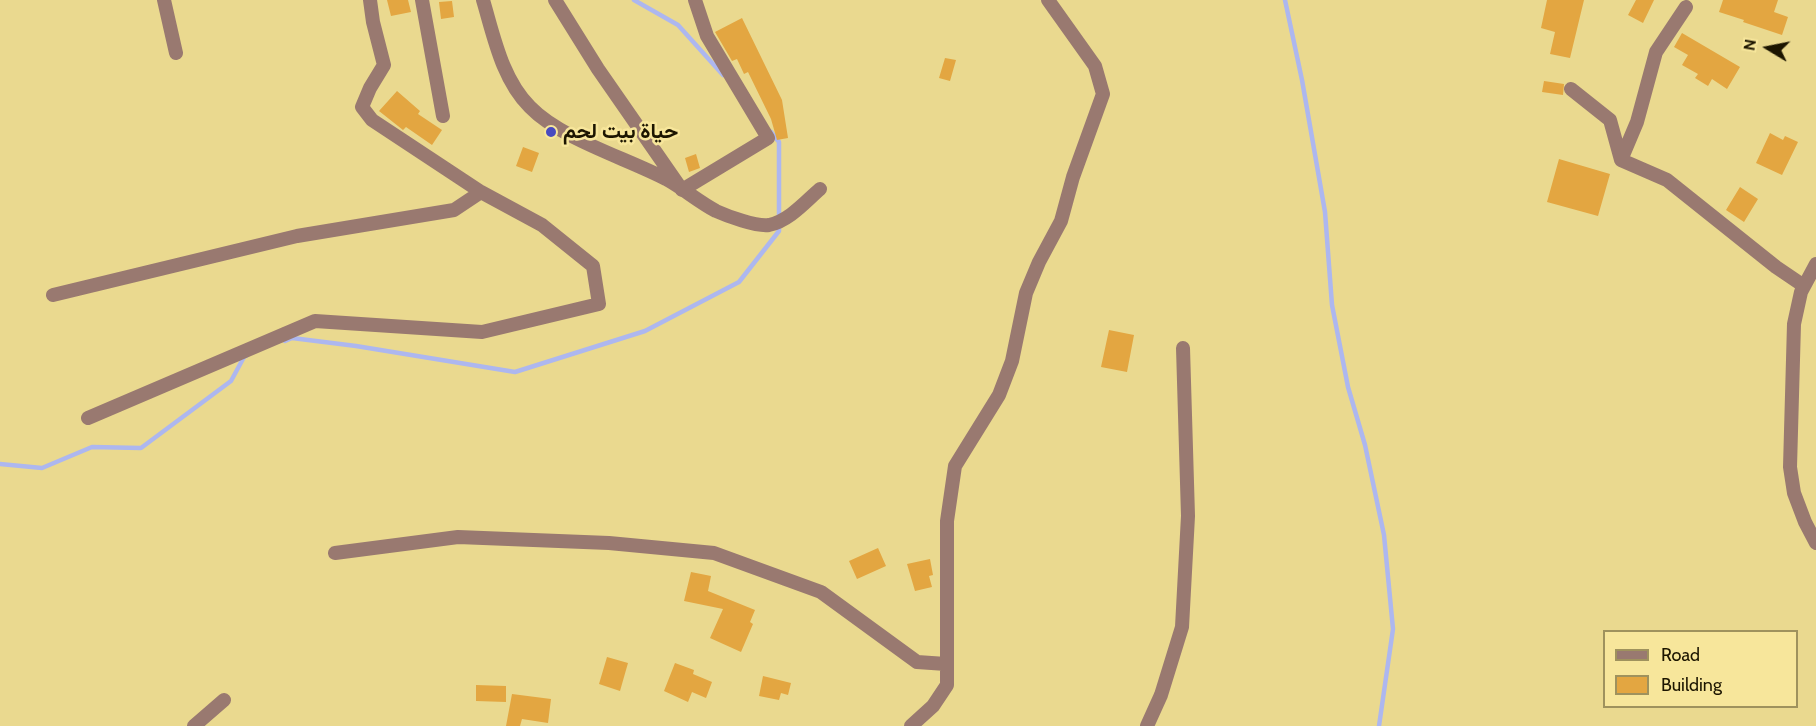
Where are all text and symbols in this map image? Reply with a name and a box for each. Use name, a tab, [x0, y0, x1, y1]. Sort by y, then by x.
north arrow	[1738, 18, 1798, 78]
text: N	[1739, 38, 1760, 52]
place label: حياة بيت لحم	[563, 119, 678, 145]
marker: حياة بيت لحم	[544, 125, 558, 139]
legend	[1603, 630, 1798, 708]
text: Road	[1661, 644, 1700, 666]
text: Building	[1661, 674, 1722, 696]

